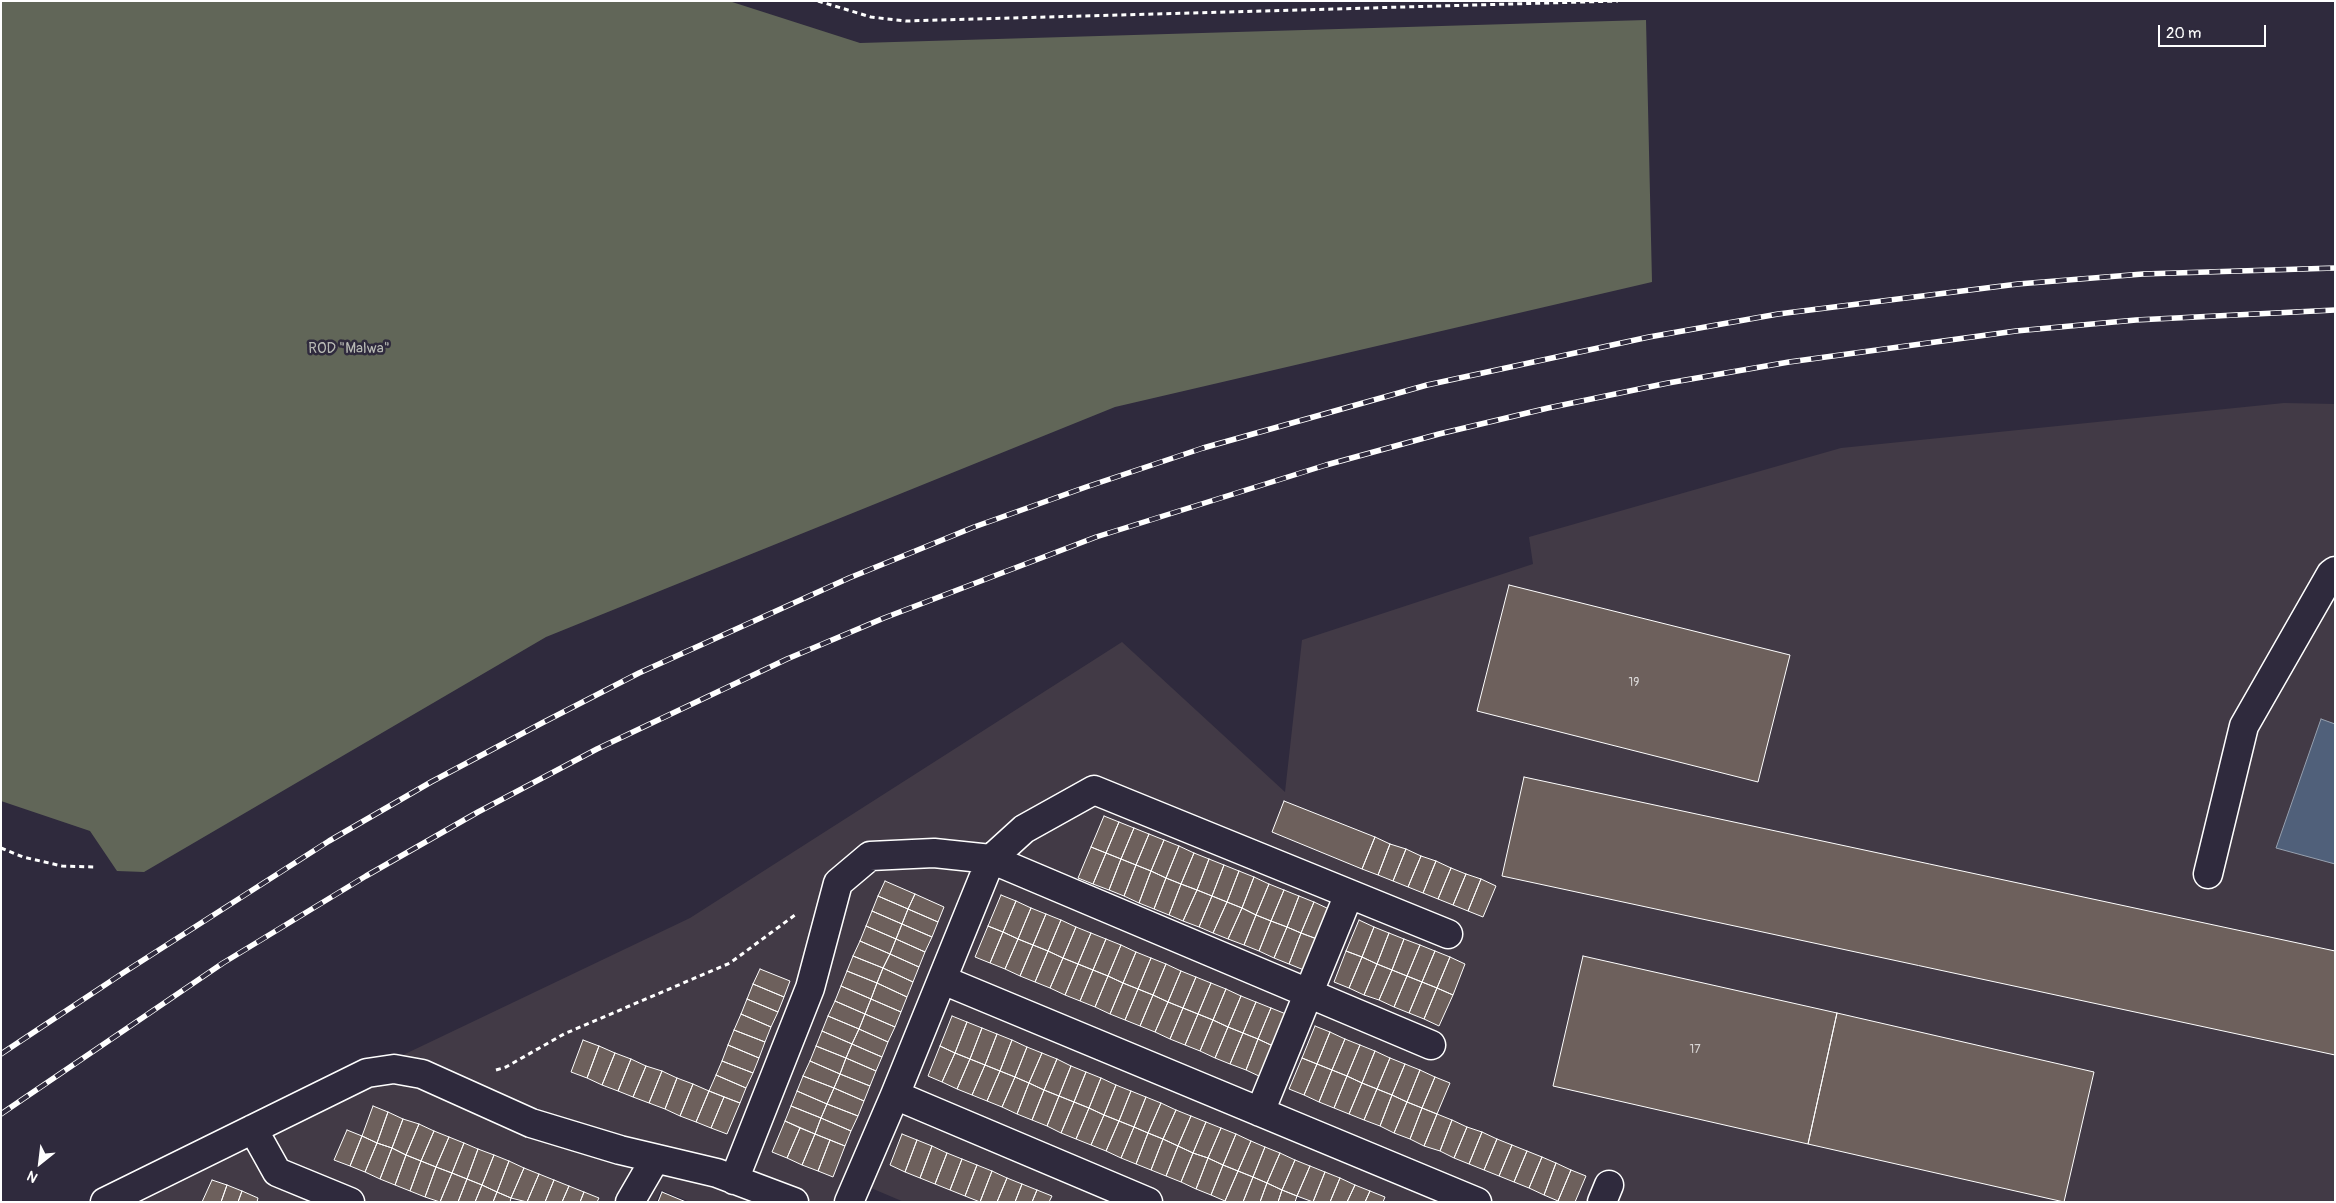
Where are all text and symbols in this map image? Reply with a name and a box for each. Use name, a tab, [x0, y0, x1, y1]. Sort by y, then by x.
scale bar	[2161, 15, 2268, 47]
text: 20 m	[2166, 24, 2201, 43]
park label: ROD "Malwa"	[308, 340, 390, 358]
house number: 19	[1629, 676, 1639, 690]
house number: 17	[1689, 1043, 1701, 1057]
north arrow	[15, 1138, 65, 1188]
text: N	[24, 1167, 41, 1186]

